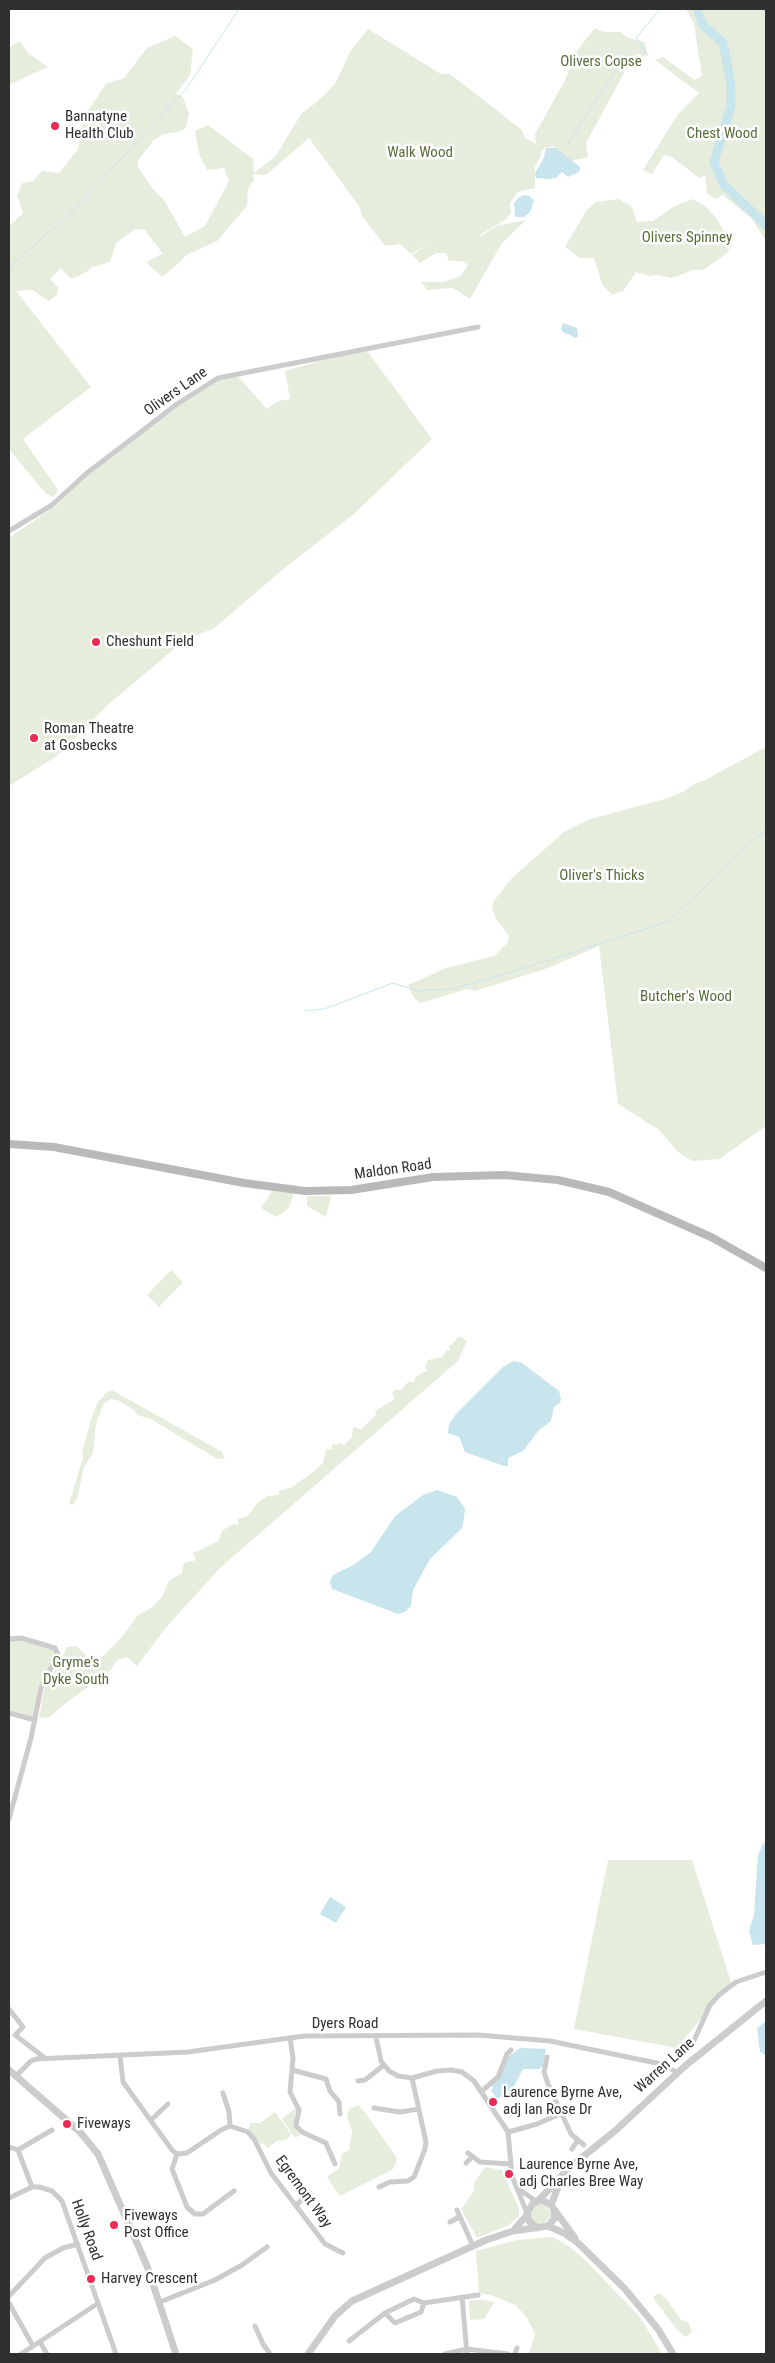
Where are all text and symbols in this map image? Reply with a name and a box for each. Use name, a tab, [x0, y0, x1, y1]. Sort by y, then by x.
park label: Olivers Copse	[560, 53, 642, 71]
place label: Bannatyne Health Club	[65, 108, 134, 143]
marker: Bannatyne Health Club	[49, 120, 61, 132]
park label: Chest Wood	[686, 125, 758, 143]
park label: Walk Wood	[387, 144, 453, 162]
park label: Olivers Spinney	[642, 229, 732, 247]
street label: Olivers Lane	[141, 364, 211, 420]
place label: Cheshunt Field	[106, 633, 194, 651]
marker: Cheshunt Field	[90, 636, 102, 648]
place label: Roman Theatre at Gosbecks	[44, 720, 134, 755]
marker: Roman Theatre at Gosbecks	[28, 732, 40, 744]
park label: Oliver's Thicks	[559, 867, 645, 885]
park label: Butcher's Wood	[640, 988, 732, 1006]
street label: Maldon Road	[353, 1156, 433, 1184]
park label: Gryme's Dyke South	[43, 1654, 109, 1689]
street label: Dyers Road	[312, 2015, 378, 2033]
street label: Warren Lane	[632, 2035, 698, 2097]
place label: Laurence Byrne Ave, adj Ian Rose Dr	[503, 2084, 622, 2119]
marker: Laurence Byrne Ave, adj Ian Rose Dr	[487, 2096, 499, 2108]
place label: Fiveways	[77, 2115, 131, 2133]
marker: Fiveways	[61, 2118, 73, 2130]
street label: Egremont Way	[271, 2152, 335, 2232]
place label: Laurence Byrne Ave, adj Charles Bree Way	[519, 2156, 643, 2191]
marker: Laurence Byrne Ave, adj Charles Bree Way	[503, 2168, 515, 2180]
street label: Holly Road	[67, 2197, 105, 2263]
place label: Fiveways Post Office	[124, 2207, 189, 2242]
marker: Fiveways Post Office	[108, 2219, 120, 2231]
place label: Harvey Crescent	[101, 2270, 198, 2288]
marker: Harvey Crescent	[85, 2273, 97, 2285]

